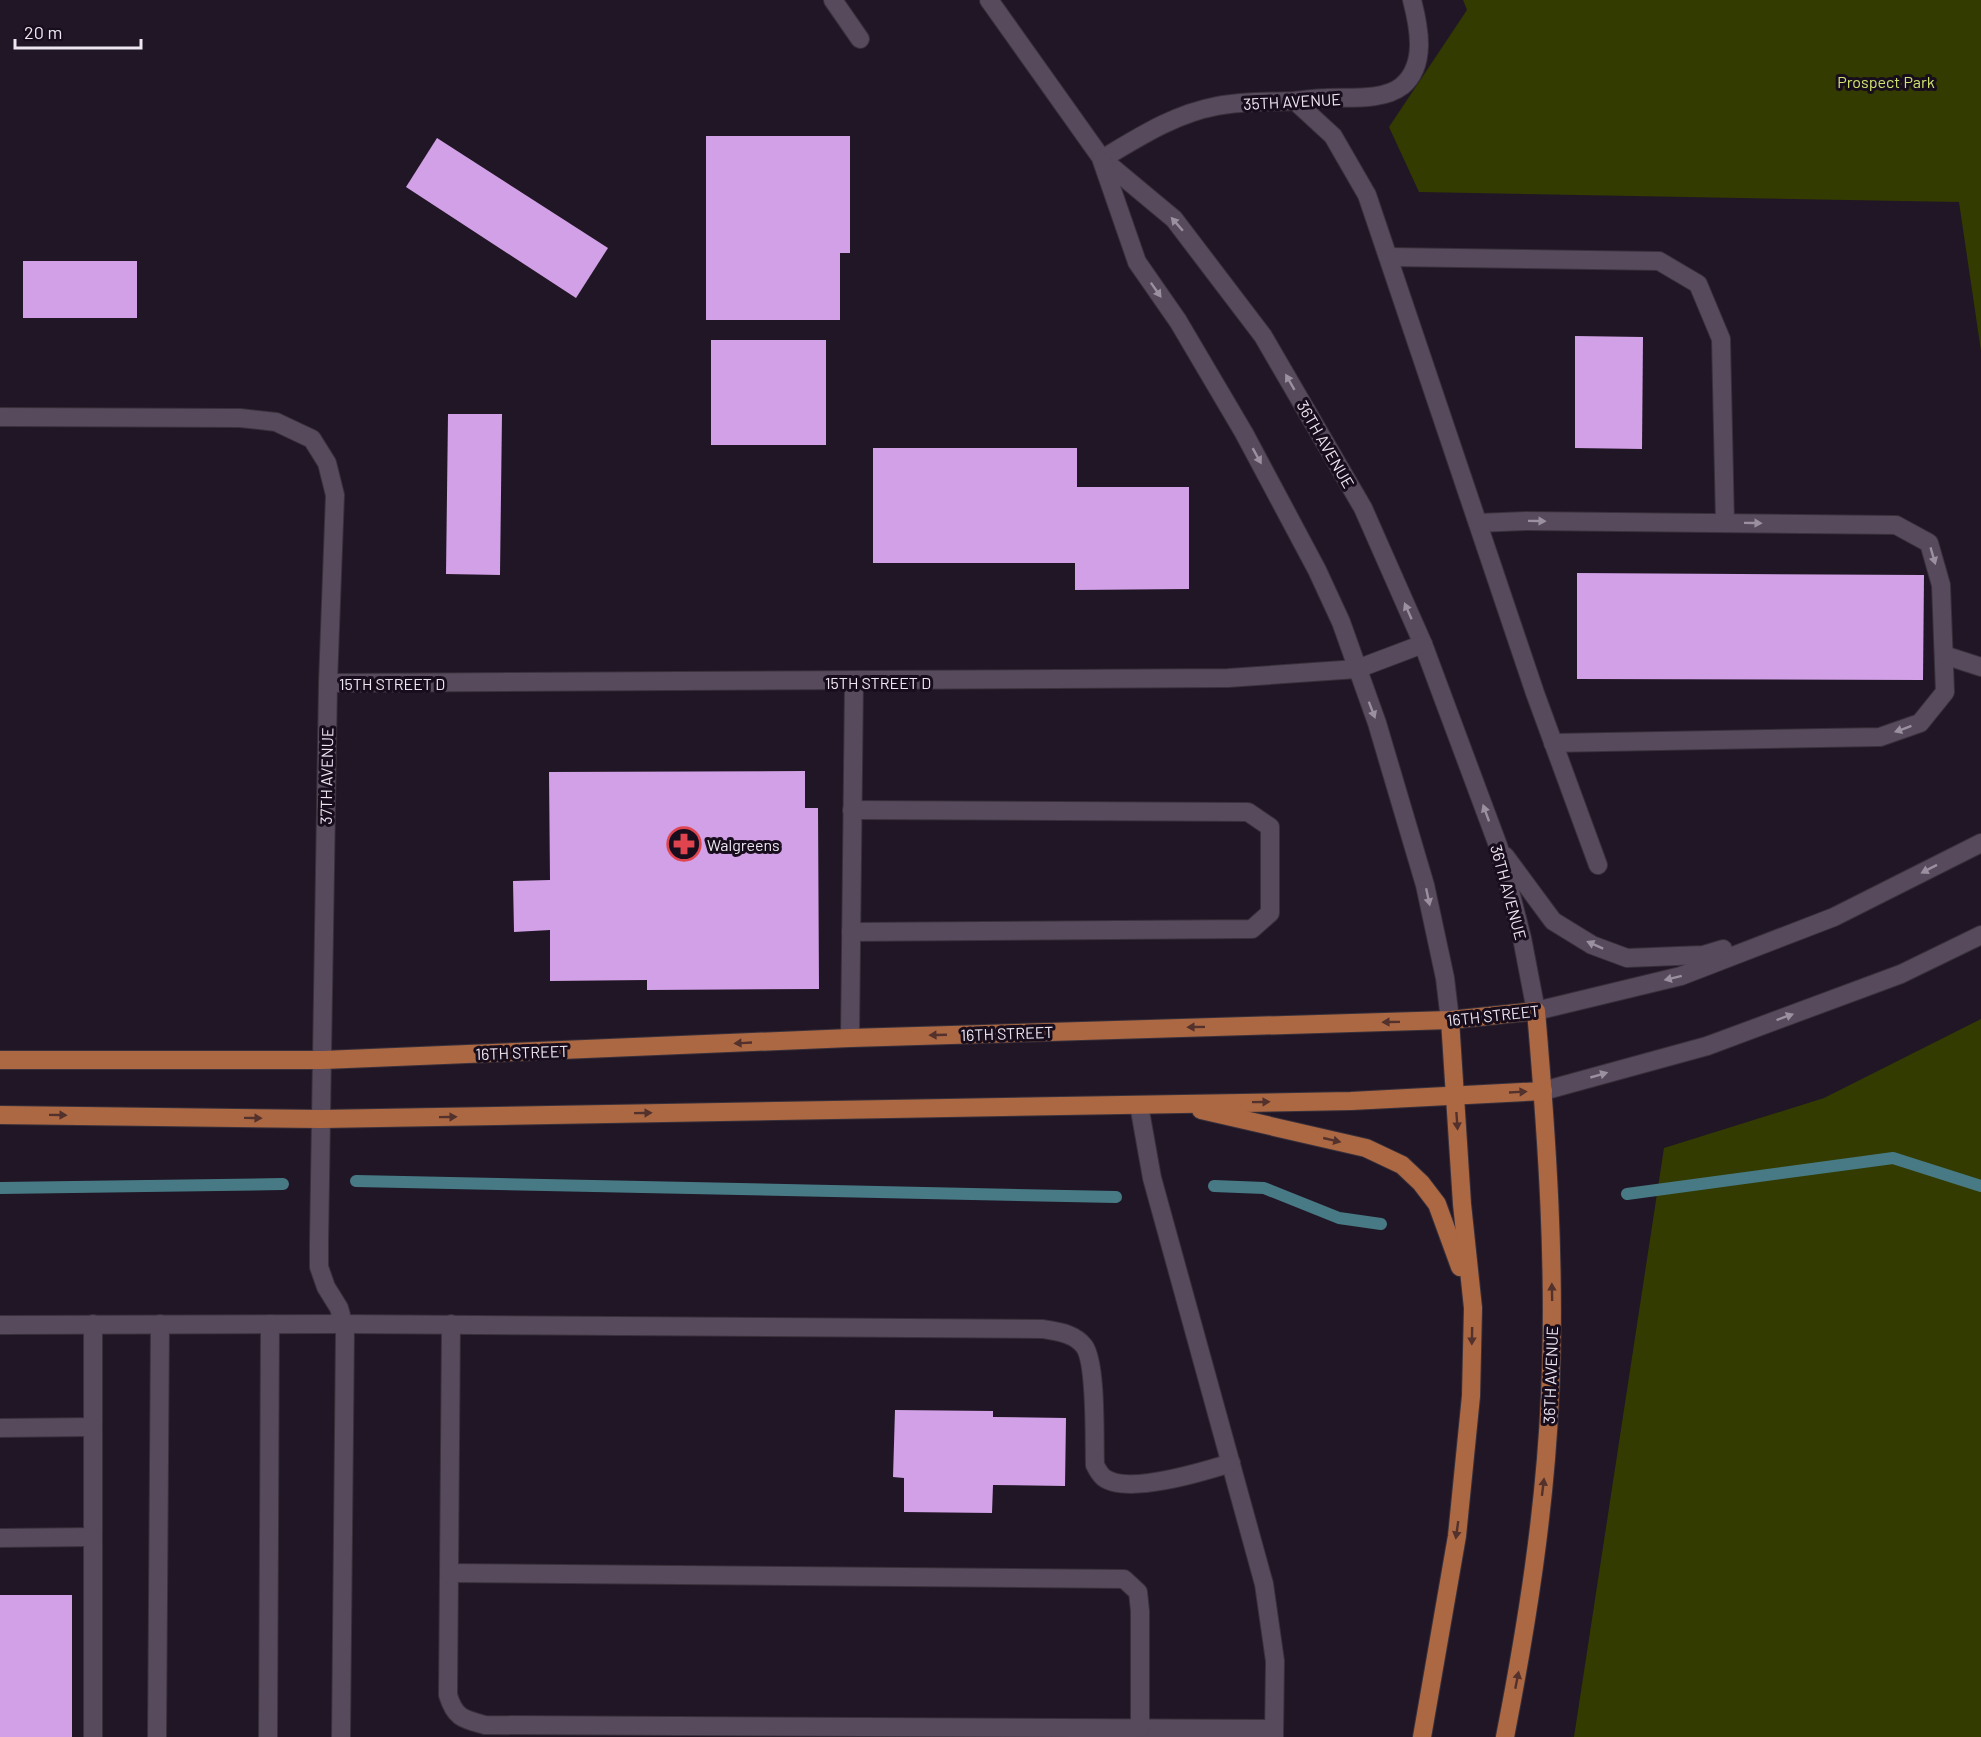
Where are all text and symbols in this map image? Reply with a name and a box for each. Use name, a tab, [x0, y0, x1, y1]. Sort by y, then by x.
scale bar	[15, 12, 141, 50]
text: 20 m	[24, 21, 62, 43]
park label: Prospect Park	[1837, 72, 1935, 91]
street label: 35TH AVENUE	[1243, 89, 1341, 113]
one-way arrow	[1171, 217, 1184, 232]
one-way arrow	[1150, 282, 1161, 298]
one-way arrow	[1285, 373, 1295, 390]
street label: 36TH AVENUE	[1293, 397, 1359, 491]
one-way arrow	[1252, 448, 1262, 465]
one-way arrow	[1527, 516, 1546, 526]
one-way arrow	[1743, 518, 1762, 528]
one-way arrow	[1929, 548, 1938, 566]
one-way arrow	[1403, 602, 1413, 620]
street label: 15TH STREET D	[825, 673, 931, 692]
street label: 15TH STREET D	[339, 674, 445, 693]
one-way arrow	[1368, 701, 1378, 719]
one-way arrow	[1893, 725, 1911, 735]
street label: 37TH AVENUE	[316, 727, 336, 825]
one-way arrow	[1480, 803, 1490, 821]
pharmacy icon: Walgreens	[666, 826, 702, 862]
place label: Walgreens	[707, 835, 780, 854]
street label: 36TH AVENUE	[1487, 842, 1531, 942]
one-way arrow	[1920, 864, 1937, 874]
one-way arrow	[1423, 888, 1433, 906]
one-way arrow	[1585, 940, 1603, 950]
one-way arrow	[1663, 974, 1682, 984]
street label: 16TH STREET	[1446, 1001, 1540, 1029]
one-way arrow	[1776, 1012, 1794, 1022]
one-way arrow	[1382, 1017, 1401, 1027]
street label: 16TH STREET	[960, 1022, 1054, 1044]
one-way arrow	[1187, 1022, 1206, 1032]
one-way arrow	[929, 1030, 948, 1040]
one-way arrow	[734, 1039, 753, 1048]
street label: 16TH STREET	[475, 1041, 569, 1063]
one-way arrow	[1590, 1069, 1608, 1079]
one-way arrow	[1509, 1087, 1528, 1097]
one-way arrow	[1251, 1098, 1270, 1107]
one-way arrow	[634, 1108, 653, 1118]
one-way arrow	[49, 1110, 68, 1120]
one-way arrow	[1452, 1111, 1461, 1130]
one-way arrow	[439, 1112, 458, 1121]
one-way arrow	[244, 1113, 263, 1123]
one-way arrow	[1323, 1136, 1341, 1146]
one-way arrow	[1547, 1282, 1556, 1301]
one-way arrow	[1467, 1326, 1477, 1345]
street label: 36TH AVENUE	[1539, 1326, 1561, 1424]
one-way arrow	[1538, 1477, 1548, 1496]
one-way arrow	[1453, 1521, 1462, 1540]
one-way arrow	[1513, 1670, 1522, 1689]

